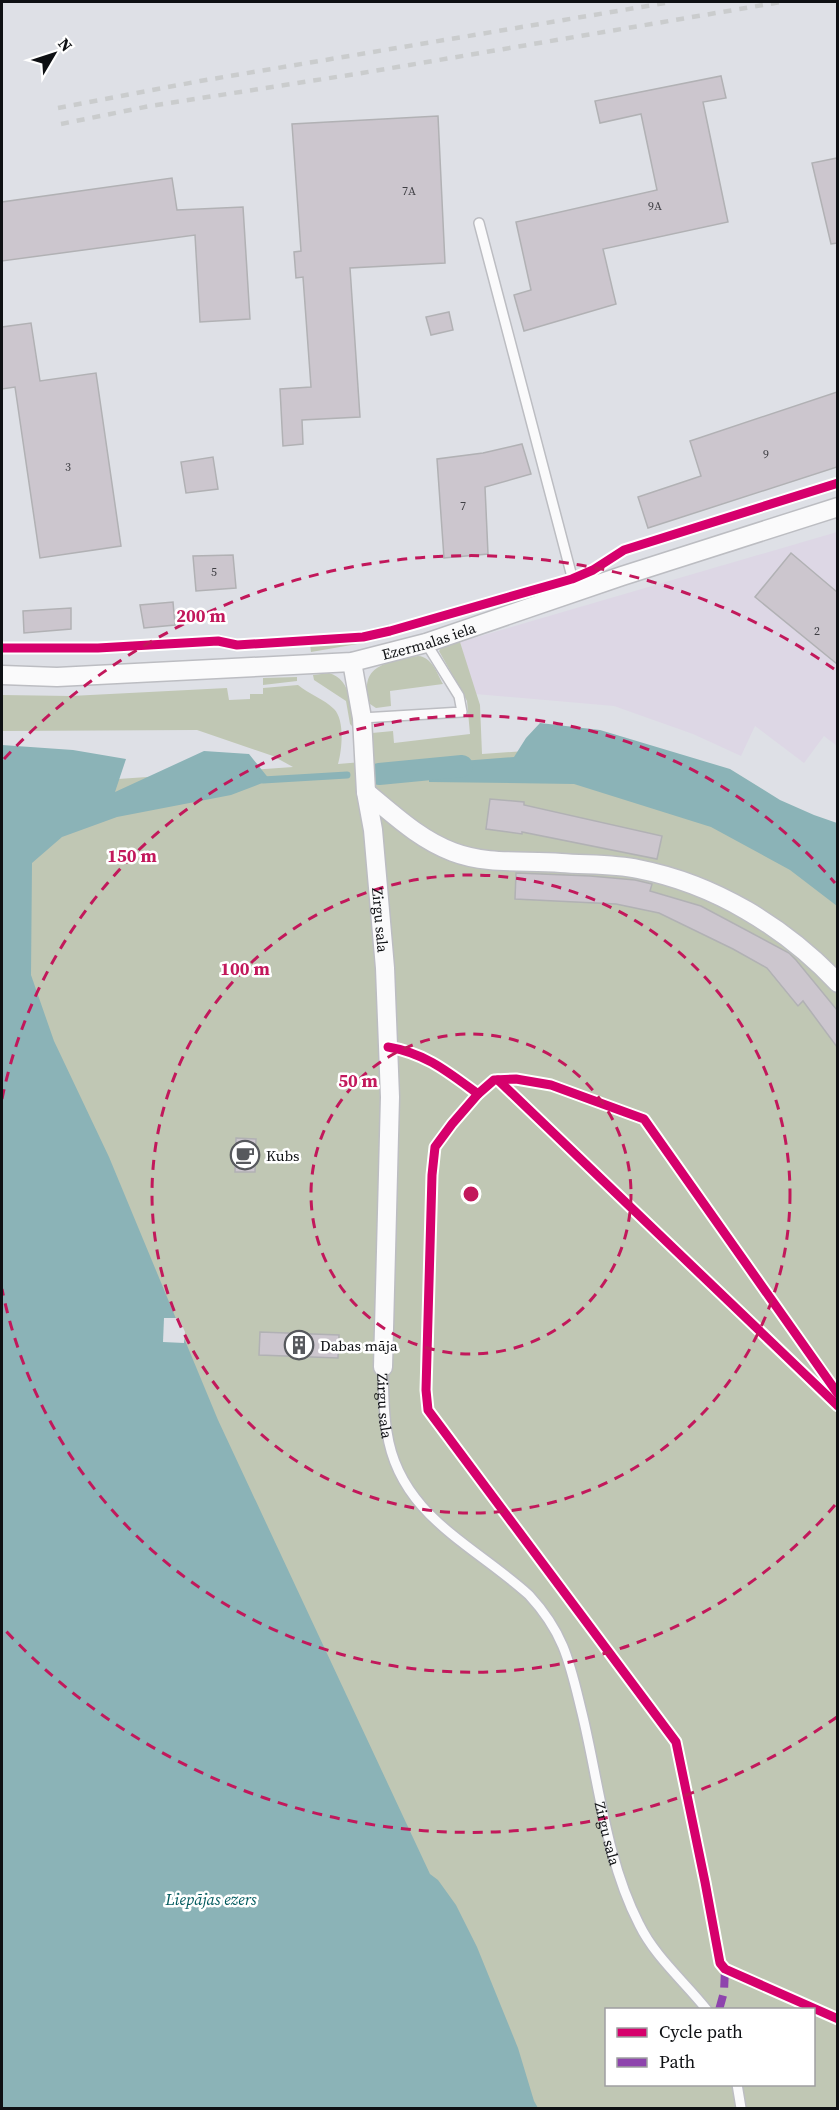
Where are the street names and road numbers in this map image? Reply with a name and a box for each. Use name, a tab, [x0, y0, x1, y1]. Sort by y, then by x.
street label: Ezermalas iela	[379, 616, 479, 664]
street label: Zirgu sala	[368, 887, 394, 954]
street label: Zirgu sala	[373, 1373, 398, 1440]
street label: Zirgu sala	[590, 1800, 626, 1868]

